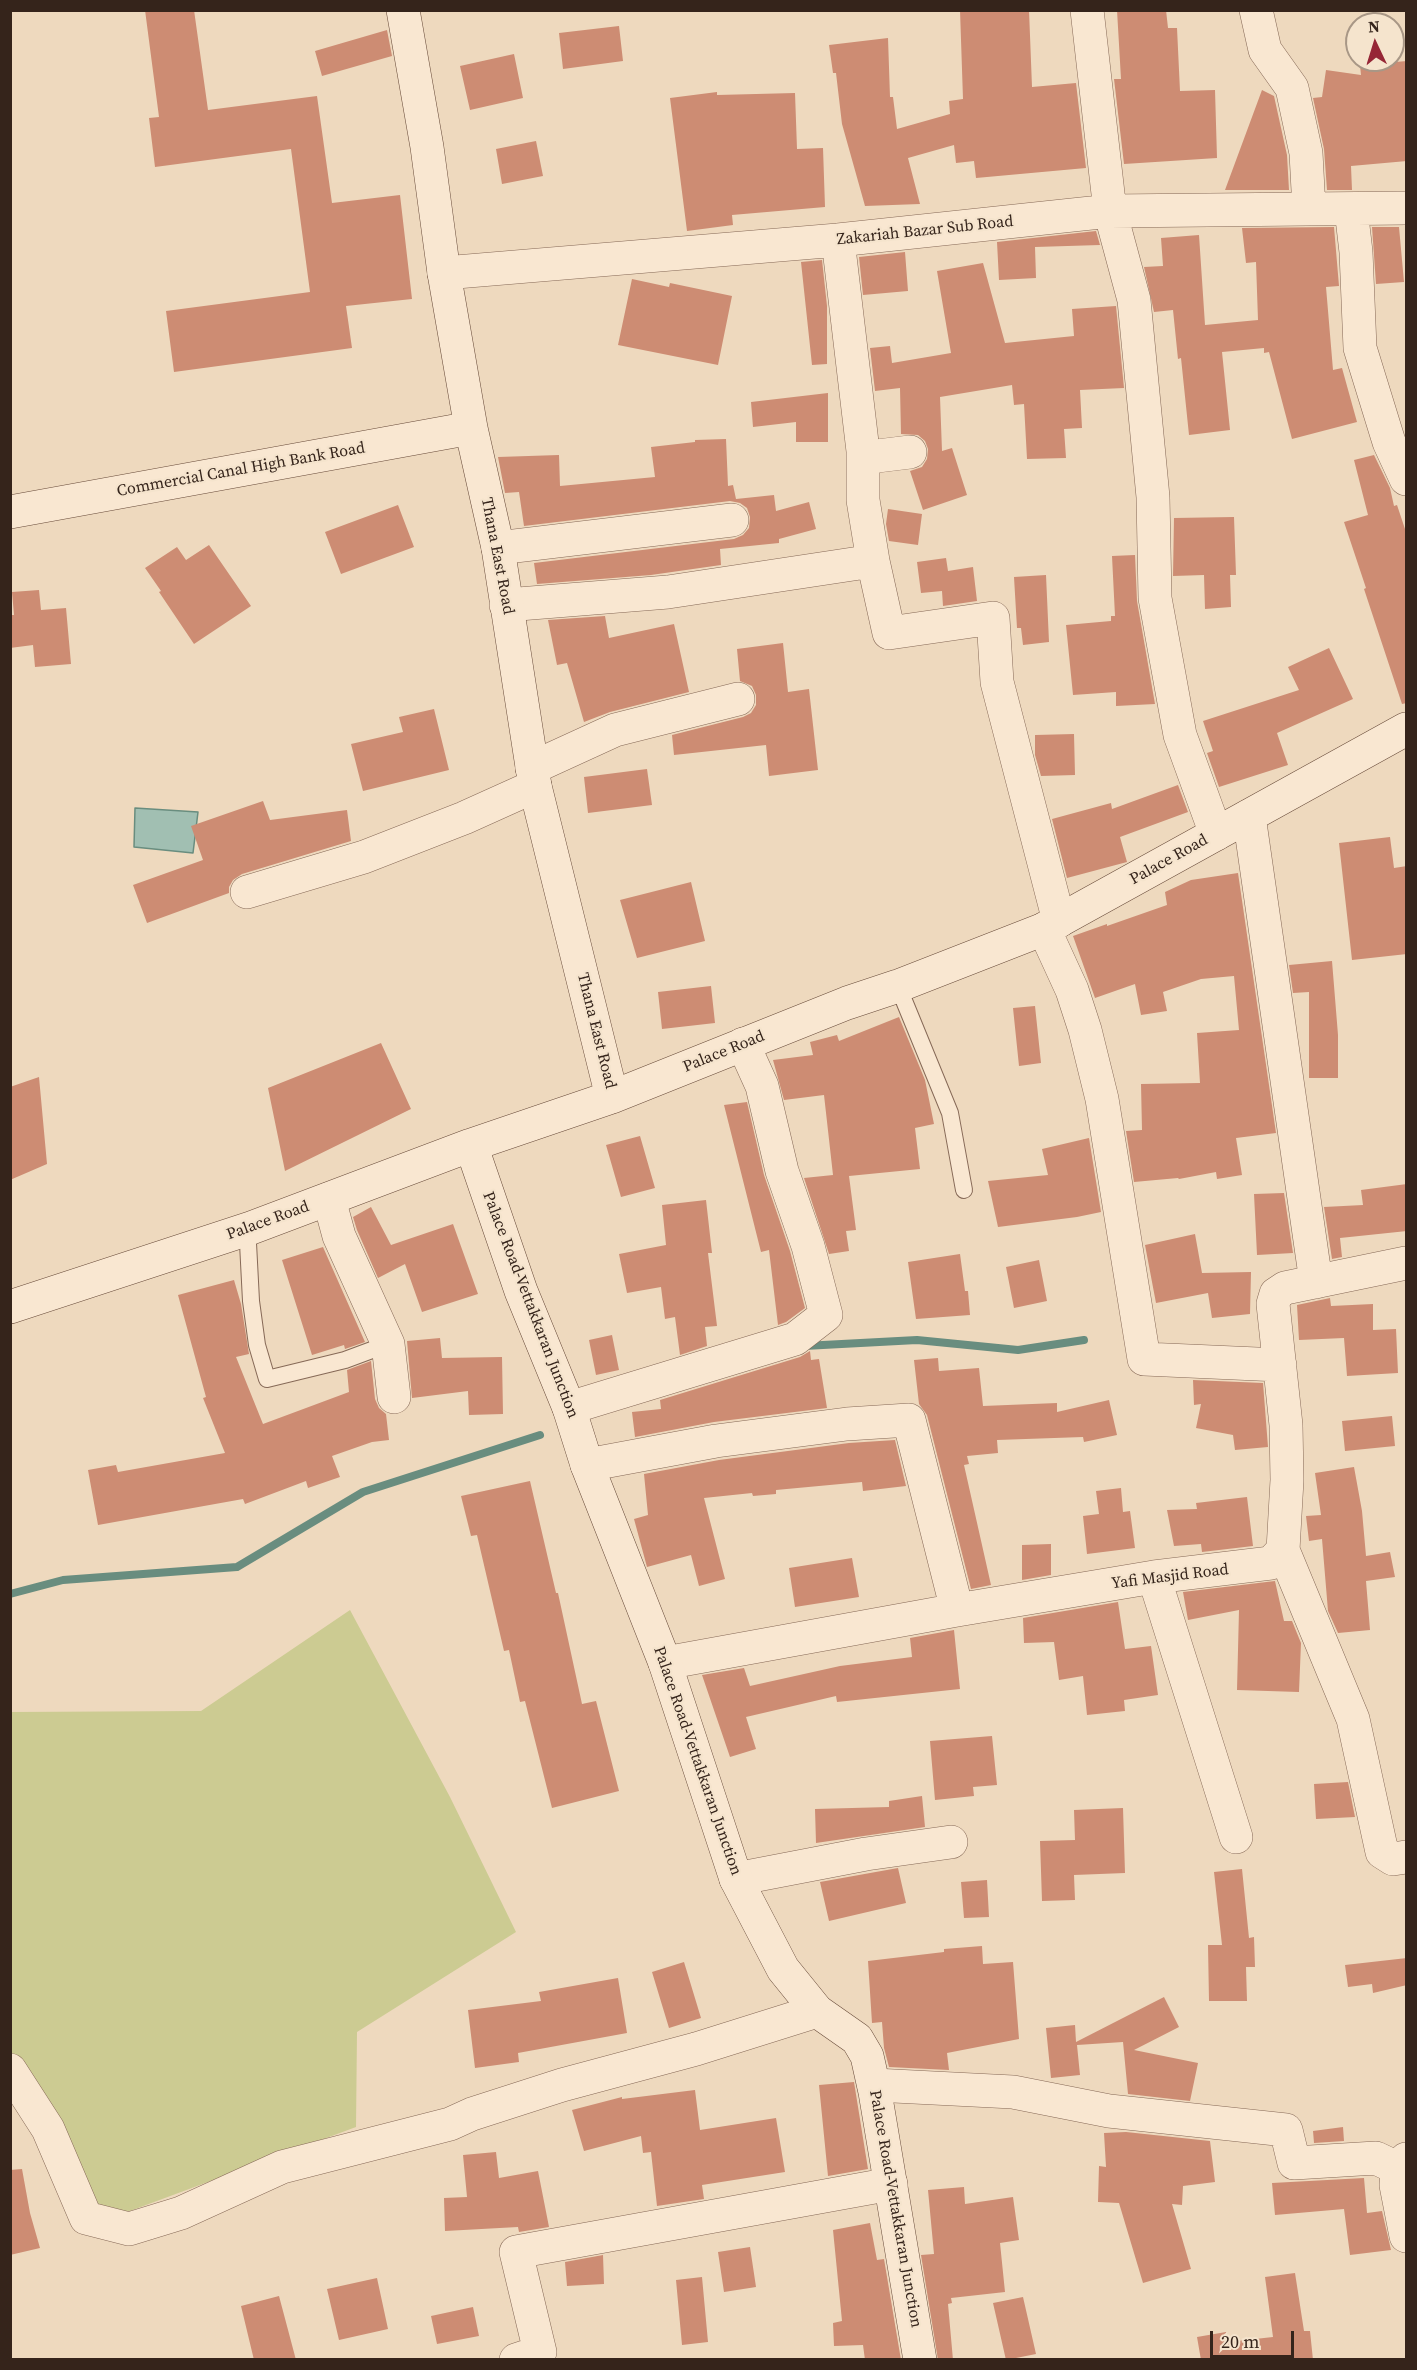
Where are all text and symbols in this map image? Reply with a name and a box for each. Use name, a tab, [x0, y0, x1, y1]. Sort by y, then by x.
north arrow	[1345, 12, 1405, 72]
text: N	[1367, 15, 1380, 37]
street label: Zakariah Bazar Sub Road	[836, 212, 1014, 250]
street label: Commercial Canal High Bank Road	[115, 439, 367, 501]
street label: Thana East Road	[476, 496, 518, 616]
street label: Palace Road	[1127, 831, 1211, 889]
street label: Thana East Road	[572, 971, 620, 1091]
street label: Palace Road	[680, 1027, 768, 1077]
street label: Palace Road-Vettakkaran Junction	[478, 1189, 582, 1421]
street label: Palace Road	[224, 1197, 312, 1245]
street label: Yafi Masjid Road	[1110, 1560, 1230, 1594]
street label: Palace Road-Vettakkaran Junction	[649, 1644, 745, 1878]
street label: Palace Road-Vettakkaran Junction	[865, 2089, 925, 2329]
scale bar	[1213, 2319, 1297, 2357]
text: 20 m	[1221, 2329, 1259, 2354]

